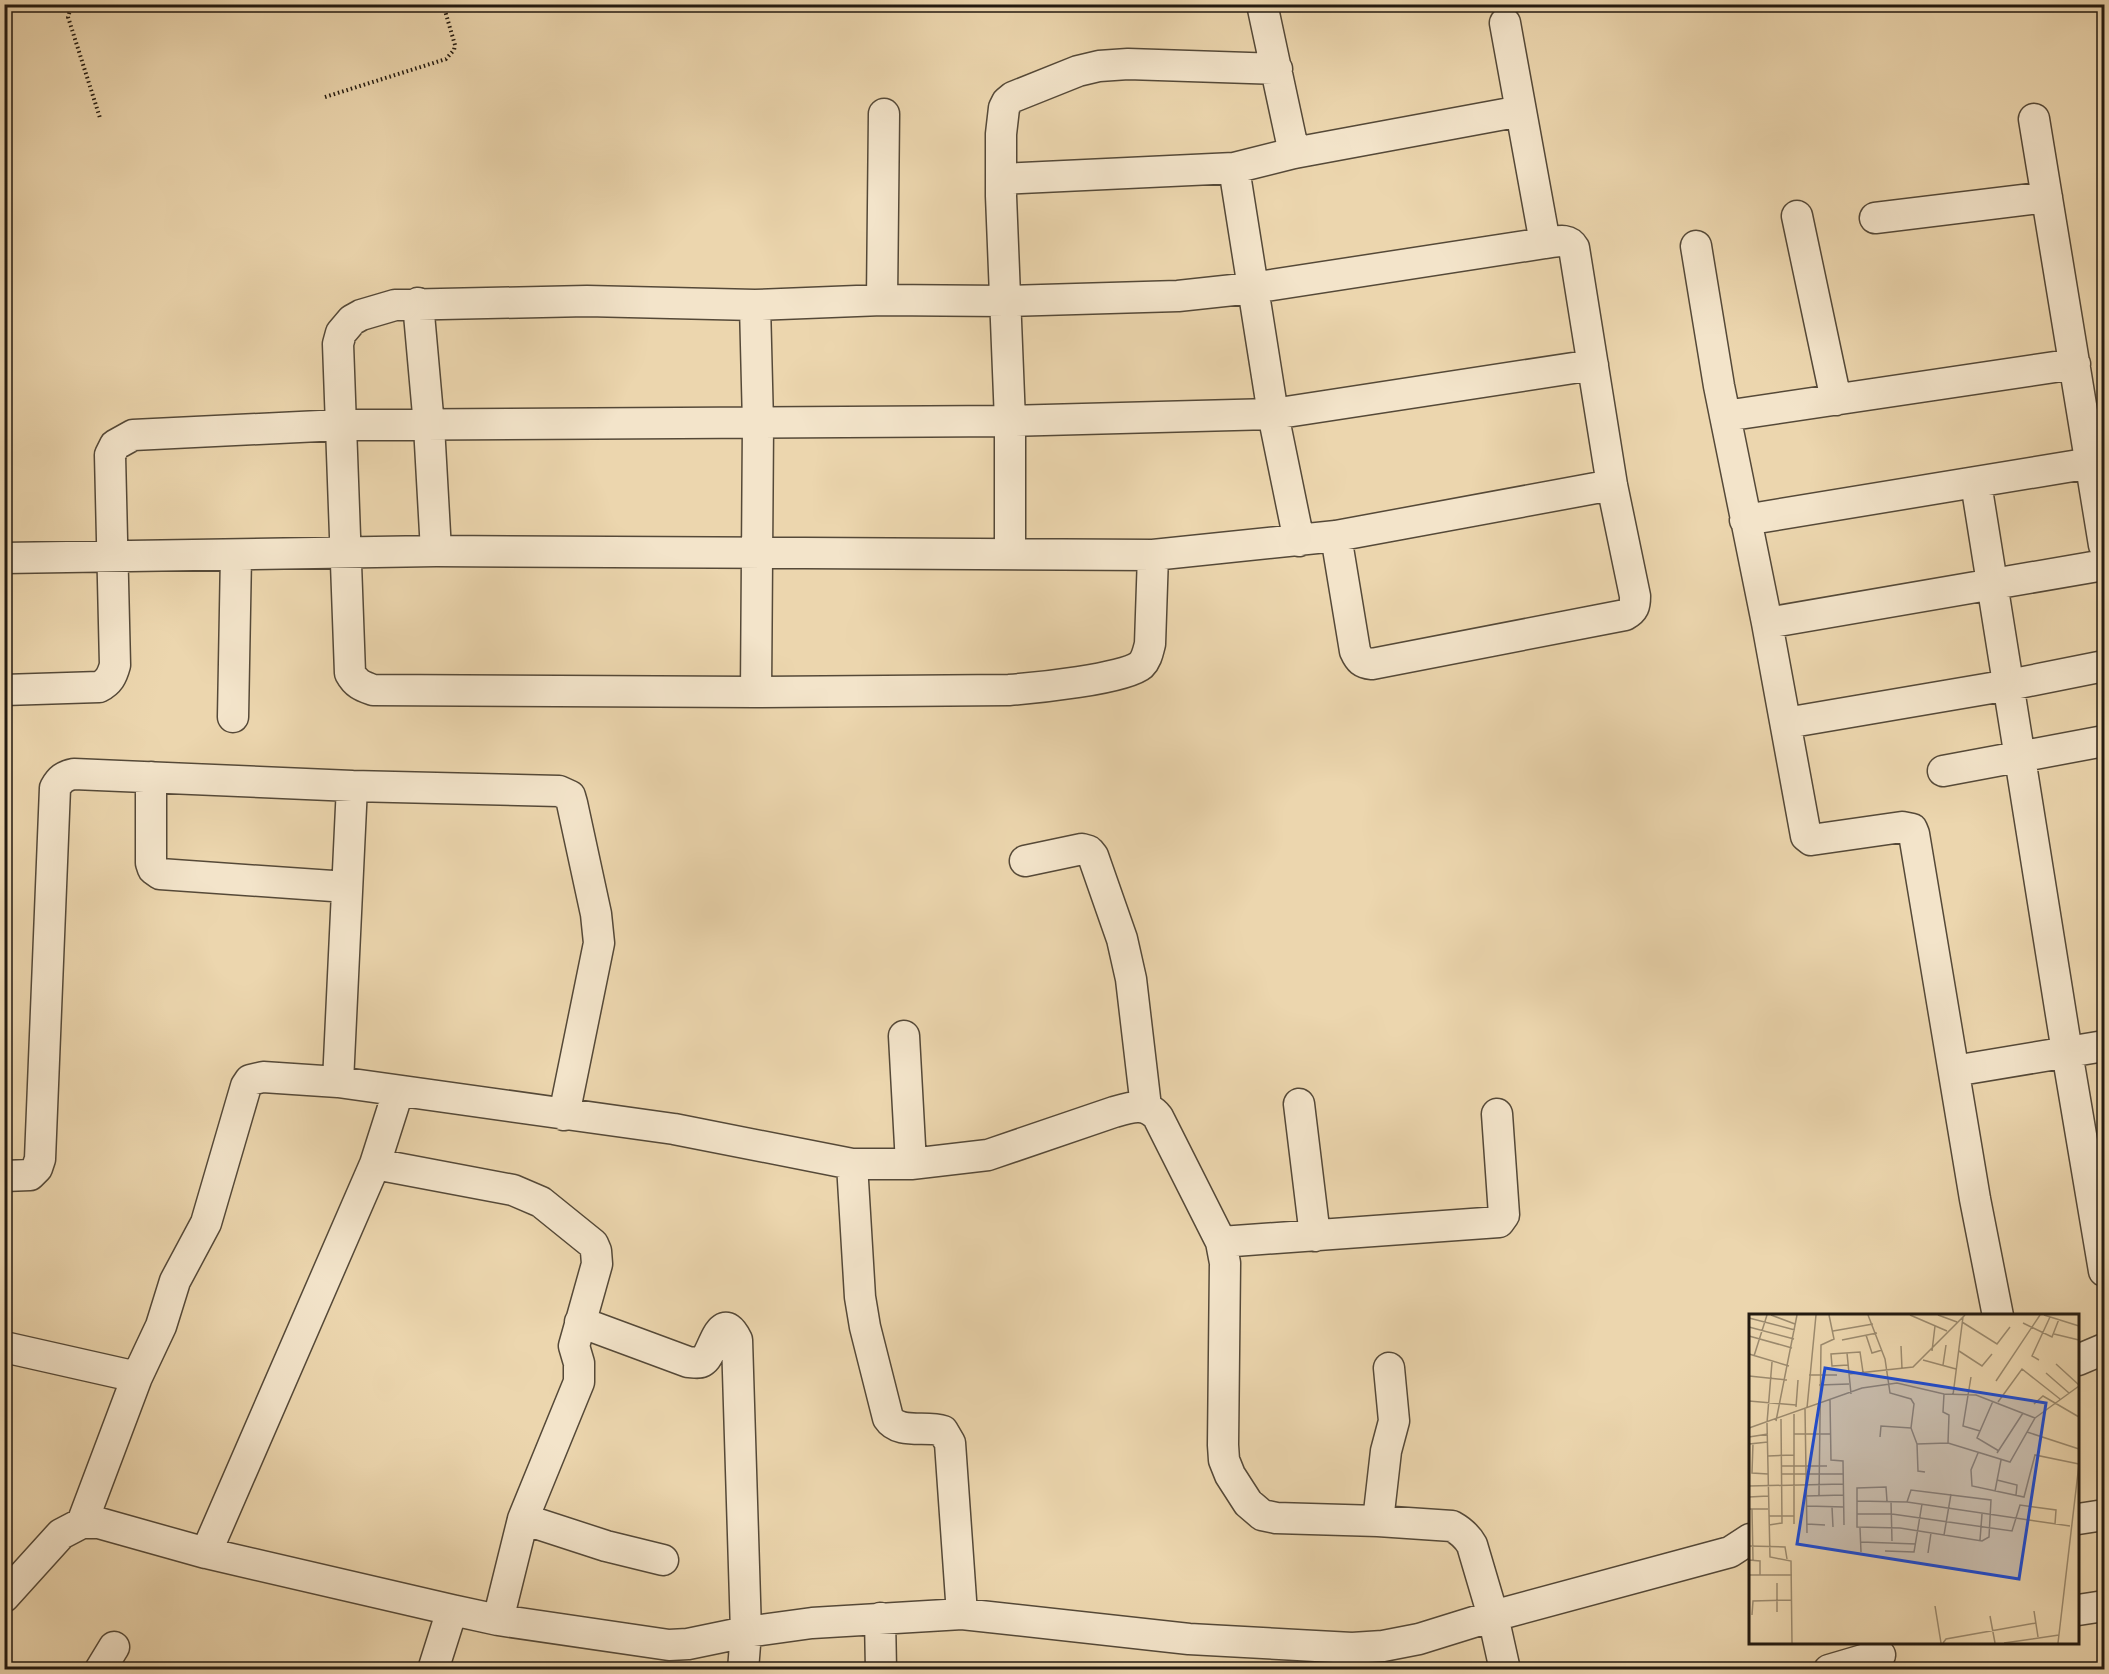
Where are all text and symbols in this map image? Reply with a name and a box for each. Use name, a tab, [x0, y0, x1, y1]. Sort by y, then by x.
inset map	[1749, 1314, 2079, 1644]

